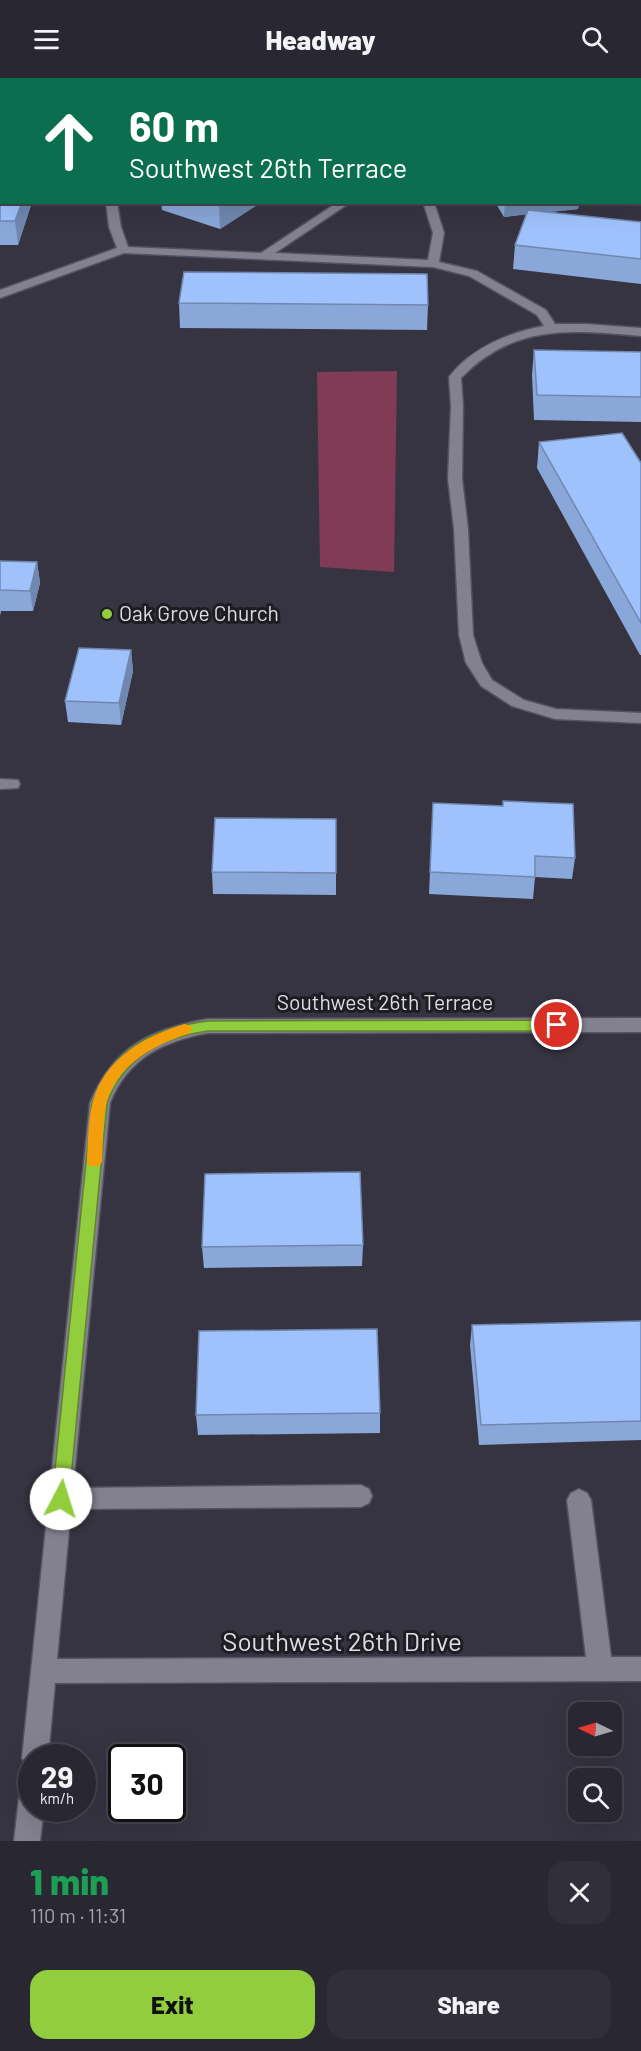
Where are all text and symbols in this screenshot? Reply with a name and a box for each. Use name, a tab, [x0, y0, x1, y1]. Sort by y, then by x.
icon: menu	[30, 23, 63, 56]
text: Headway	[265, 23, 376, 55]
icon: search	[578, 23, 611, 56]
text: 60 m	[129, 100, 219, 150]
icon: ahead	[30, 102, 108, 180]
text: Southwest 26th Terrace	[129, 151, 407, 183]
place label: Oak Grove Church	[119, 600, 279, 625]
marker: Oak Grove Church	[100, 607, 114, 621]
street label: Southwest 26th Terrace	[277, 989, 493, 1014]
pin	[531, 999, 582, 1050]
icon: arrive	[540, 1008, 573, 1041]
position arrow	[29, 1467, 93, 1531]
street label: Southwest 26th Drive	[222, 1625, 462, 1656]
north arrow	[568, 1702, 622, 1756]
map controls	[568, 1702, 622, 1822]
speed limit sign: 30	[108, 1744, 186, 1822]
text: 29	[41, 1758, 73, 1794]
button: search	[568, 1768, 622, 1822]
text: km/h	[40, 1789, 74, 1807]
text: 1 min	[30, 1859, 109, 1902]
button: close	[548, 1861, 611, 1924]
text: 110 m · 11:31	[30, 1903, 126, 1927]
button: Exit	[30, 1970, 315, 2039]
button: Share	[327, 1970, 611, 2039]

